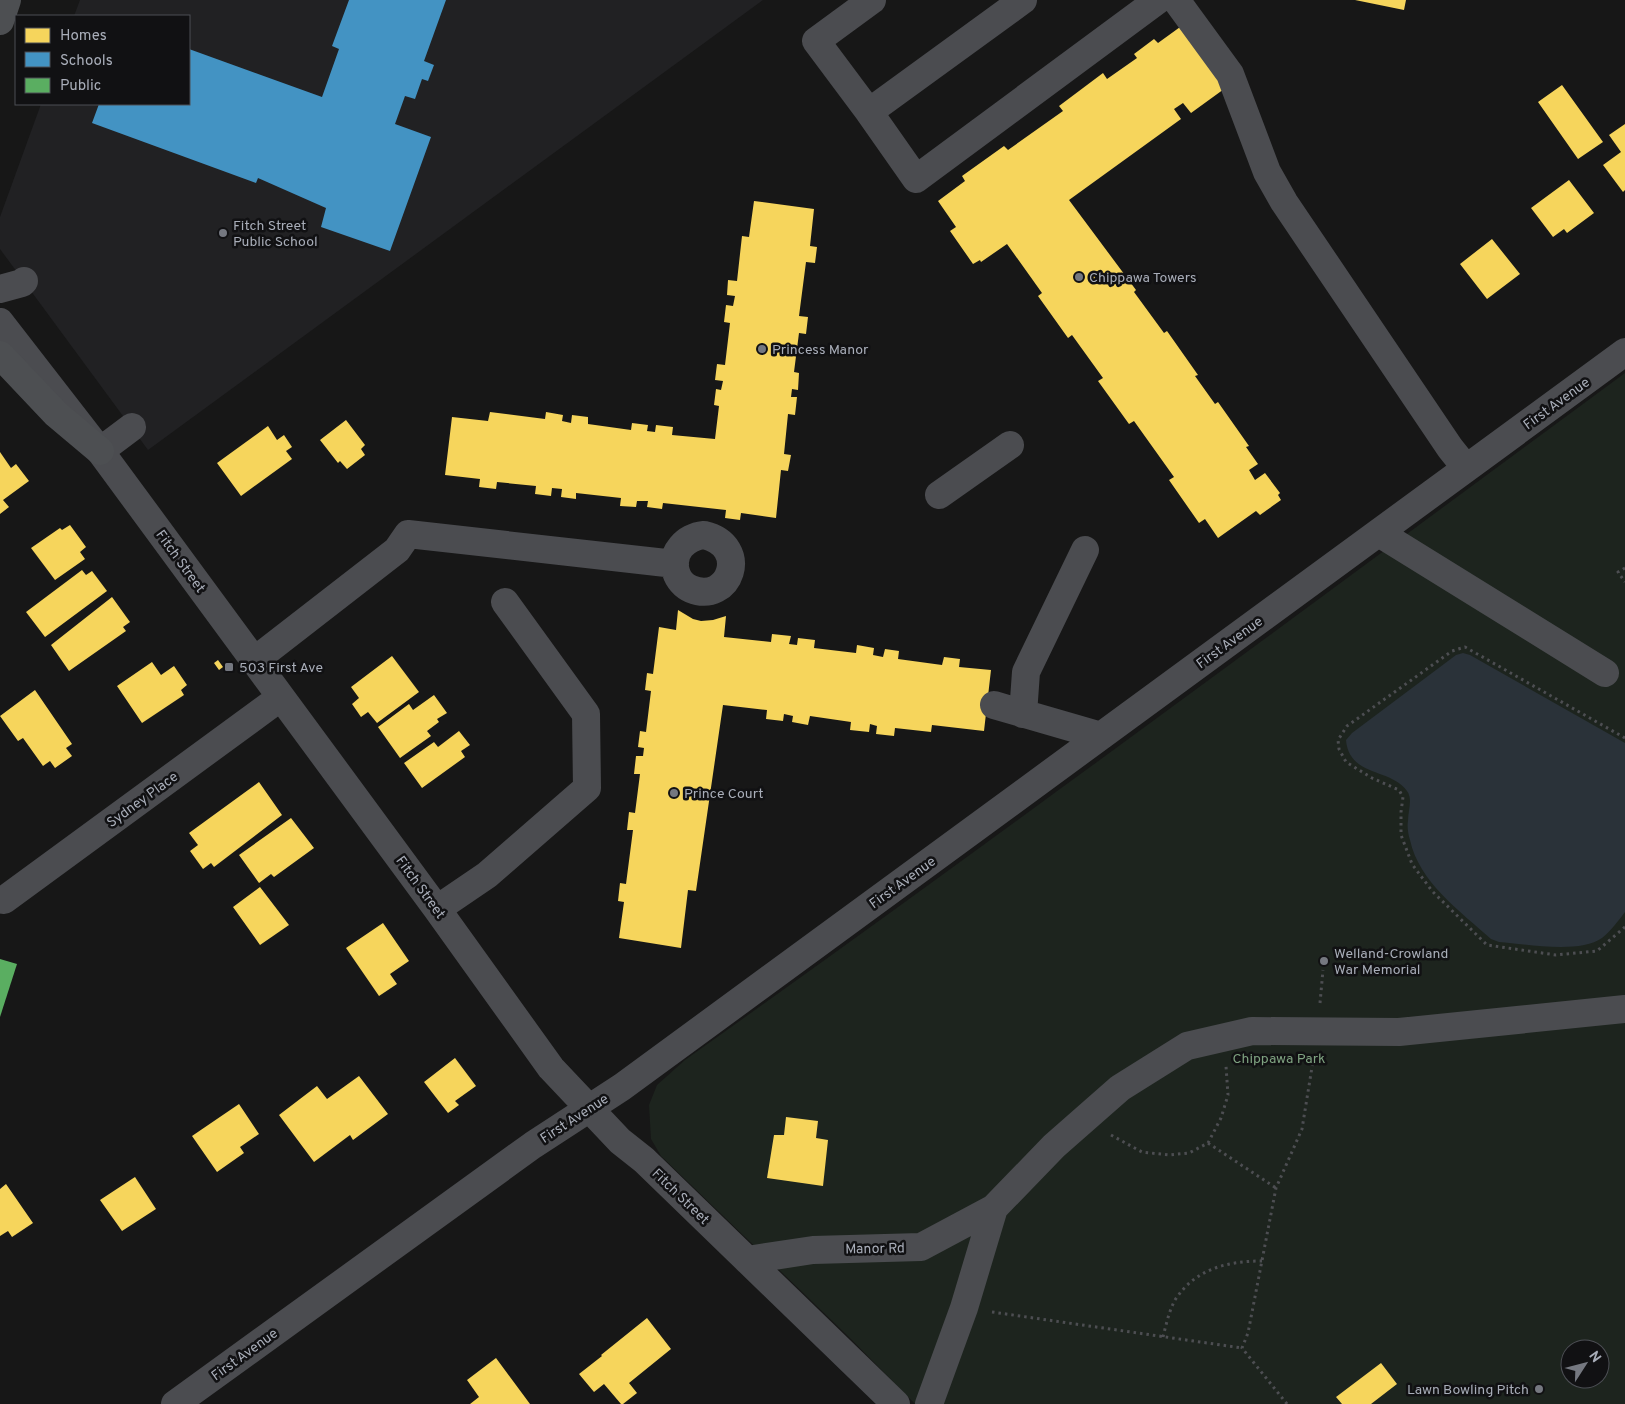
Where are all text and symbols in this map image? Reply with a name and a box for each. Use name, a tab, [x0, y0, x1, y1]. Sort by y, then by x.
legend	[15, 15, 190, 105]
text: Homes	[60, 27, 107, 46]
text: Schools	[60, 52, 113, 71]
text: Public	[60, 77, 101, 96]
place label: Fitch Street Public School	[233, 218, 318, 251]
marker: Fitch Street Public School	[217, 227, 229, 239]
place label: Chippawa Towers	[1089, 270, 1197, 287]
marker: Chippawa Towers	[1073, 271, 1085, 283]
place label: Princess Manor	[772, 342, 869, 359]
marker: Princess Manor	[756, 343, 768, 355]
street label: First Avenue	[1520, 374, 1593, 434]
street label: Fitch Street	[151, 527, 208, 597]
street label: First Avenue	[1193, 613, 1266, 673]
place label: 503 First Ave	[239, 660, 323, 677]
marker: 503 First Ave	[223, 661, 235, 673]
street label: Sydney Place	[104, 769, 182, 832]
place label: Prince Court	[684, 786, 764, 803]
marker: Prince Court	[668, 787, 680, 799]
street label: Fitch Street	[391, 853, 448, 923]
street label: First Avenue	[866, 853, 939, 913]
place label: Welland-Crowland War Memorial	[1334, 946, 1448, 979]
marker: Welland-Crowland War Memorial	[1318, 955, 1330, 967]
park label: Chippawa Park	[1232, 1051, 1326, 1068]
street label: First Avenue	[537, 1091, 612, 1148]
street label: Fitch Street	[648, 1166, 712, 1229]
street label: Manor Rd	[845, 1240, 905, 1259]
street label: First Avenue	[208, 1325, 281, 1385]
north arrow	[1560, 1339, 1610, 1389]
text: N	[1584, 1348, 1604, 1366]
place label: Lawn Bowling Pitch	[1407, 1382, 1529, 1399]
marker: Lawn Bowling Pitch	[1533, 1383, 1545, 1395]

